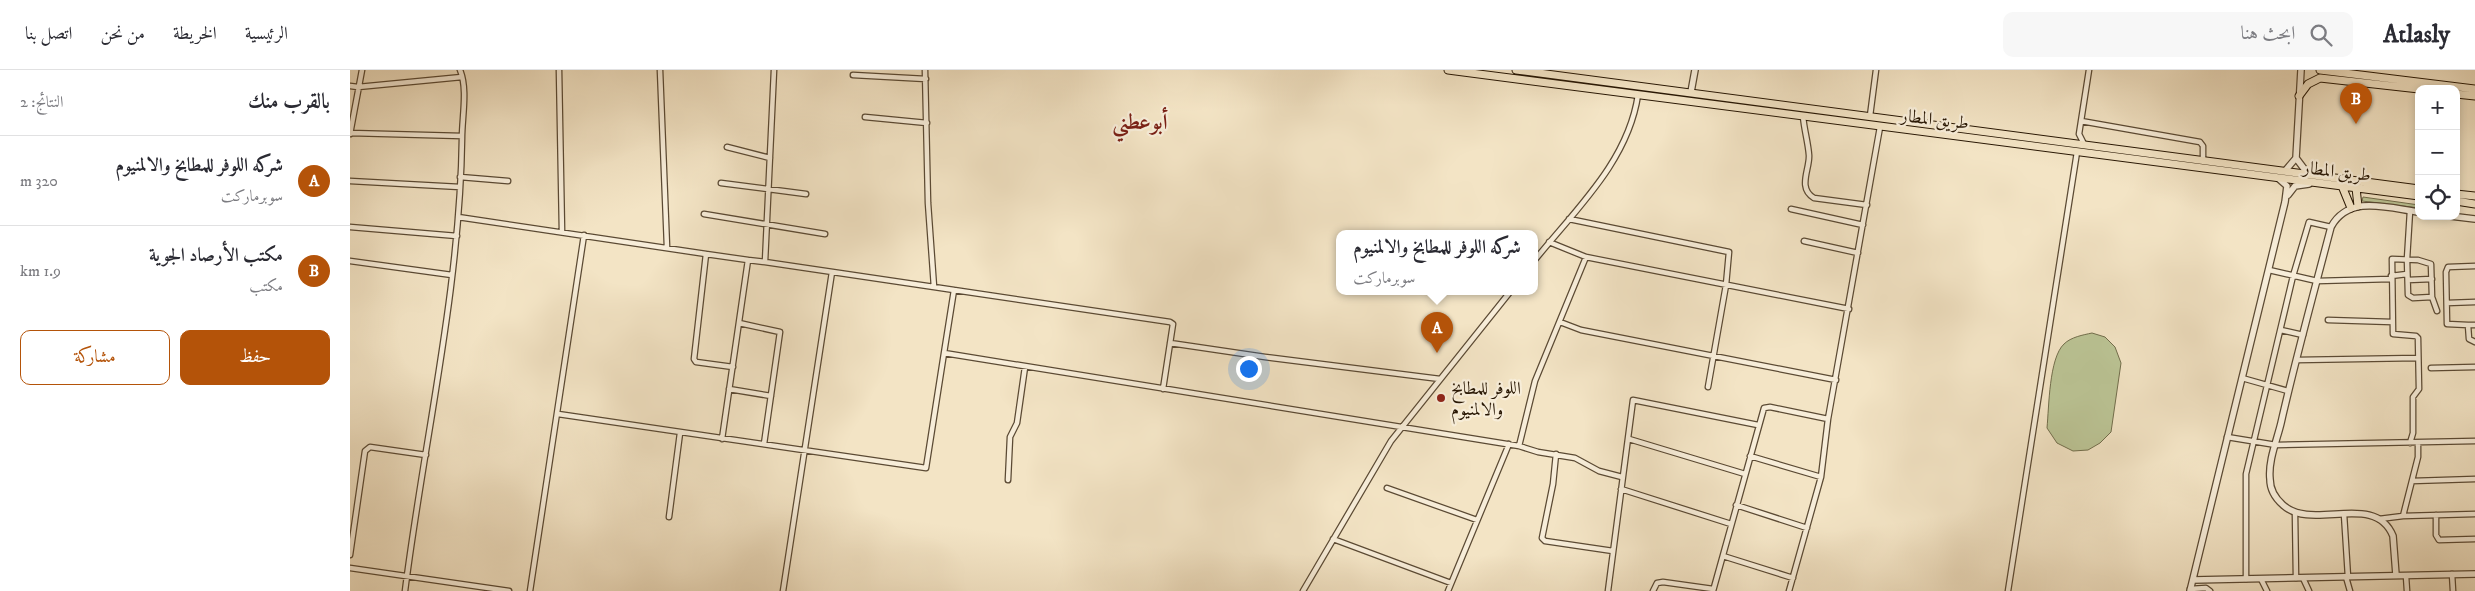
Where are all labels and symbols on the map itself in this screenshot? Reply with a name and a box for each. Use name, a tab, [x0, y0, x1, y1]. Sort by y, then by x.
pin: B	[2340, 83, 2372, 124]
street label: طريق المطار	[1898, 105, 1970, 135]
district label: أبوعطني	[1112, 106, 1169, 142]
street label: طريق المطار	[2300, 157, 2372, 187]
pin: A	[1421, 312, 1453, 353]
your location	[1236, 356, 1262, 382]
place label: اللوفر للمطابخ والالمنيوم	[1451, 378, 1521, 425]
marker: اللوفر للمطابخ والالمنيوم	[1435, 392, 1447, 404]

